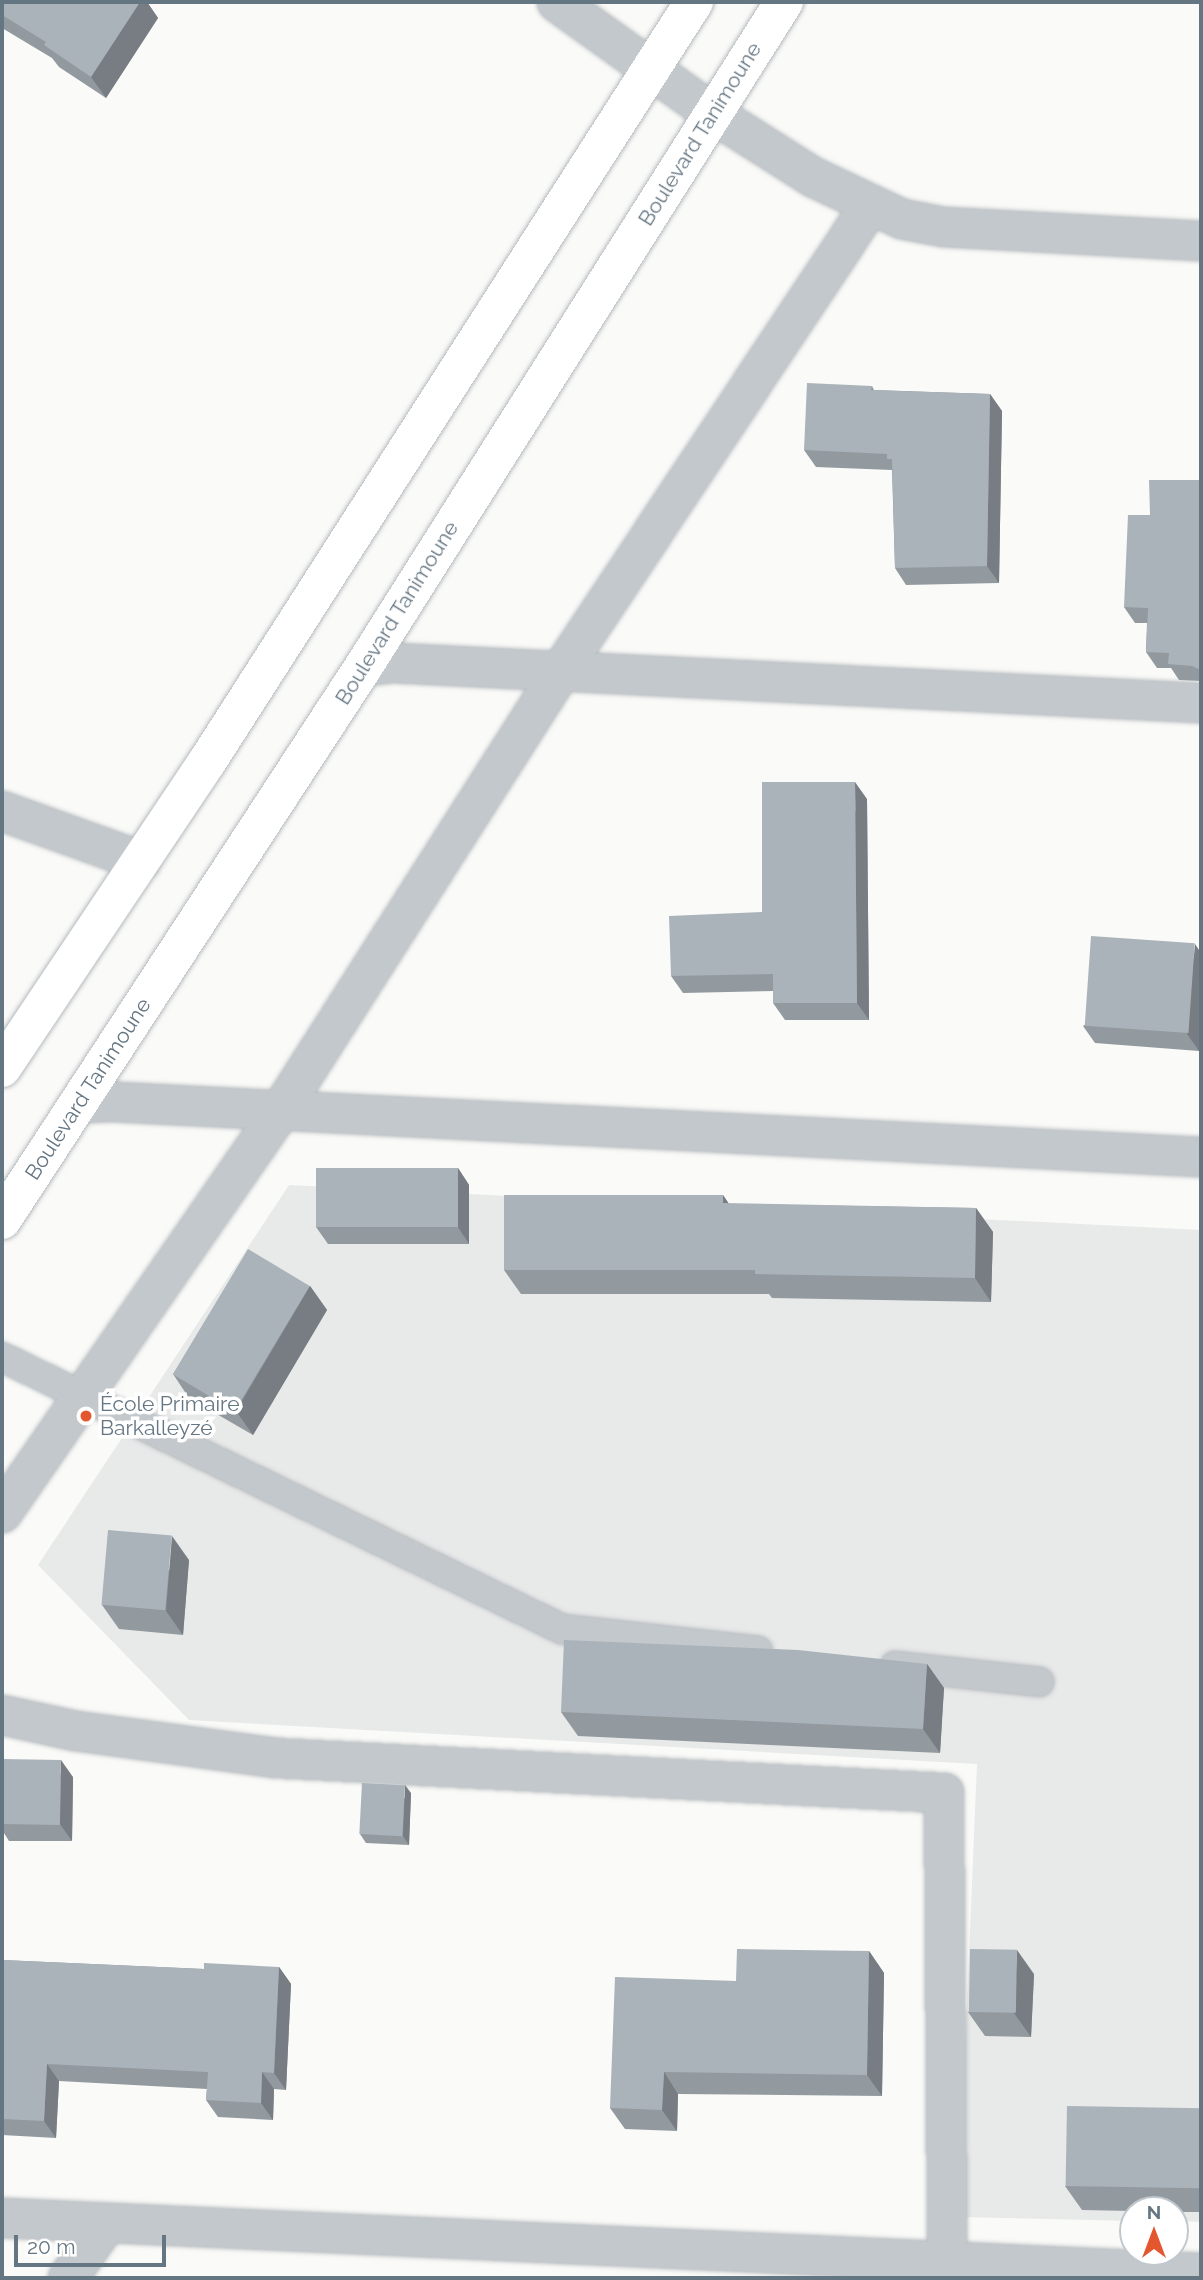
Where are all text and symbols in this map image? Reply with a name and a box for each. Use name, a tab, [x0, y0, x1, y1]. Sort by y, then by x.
street label: Boulevard Tanimoune	[633, 37, 767, 231]
street label: Boulevard Tanimoune	[330, 516, 464, 710]
street label: Boulevard Tanimoune	[20, 993, 156, 1185]
place label: École Primaire Barkalleyzé	[100, 1391, 239, 1441]
marker: École Primaire Barkalleyzé	[78, 1408, 94, 1424]
north arrow	[1119, 2196, 1189, 2266]
text: N	[1147, 2201, 1161, 2223]
scale bar	[18, 2220, 170, 2264]
text: 20 m	[27, 2234, 75, 2259]

